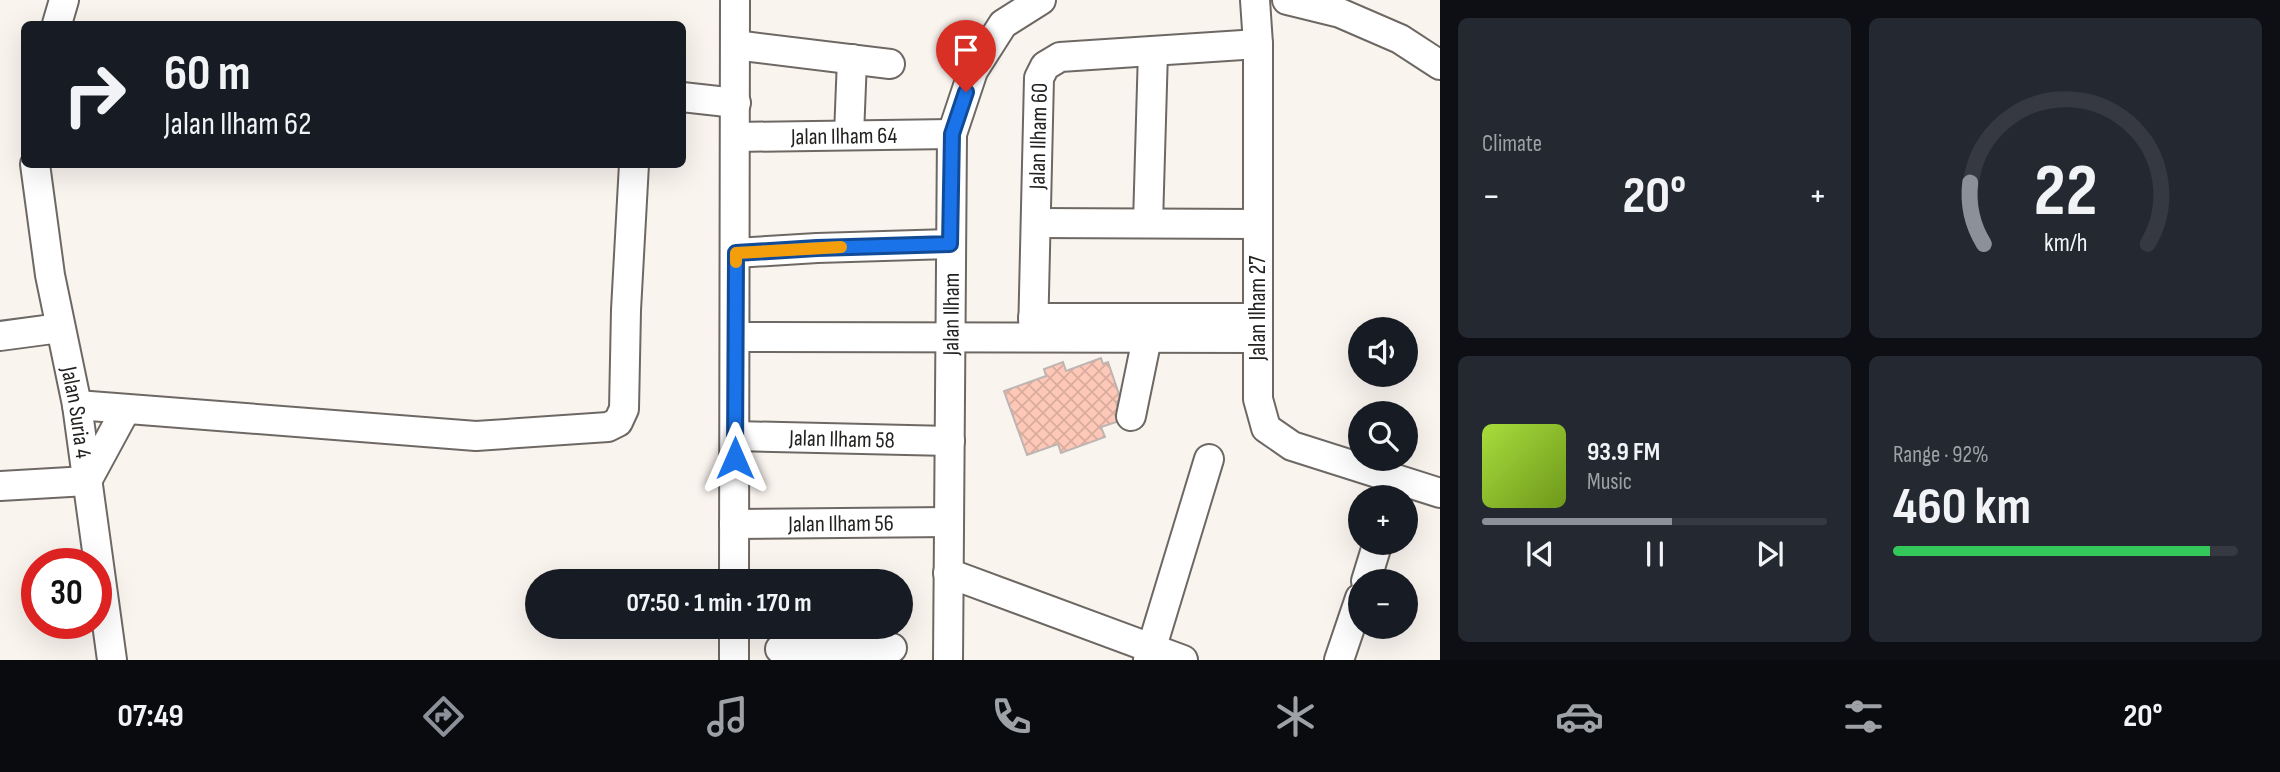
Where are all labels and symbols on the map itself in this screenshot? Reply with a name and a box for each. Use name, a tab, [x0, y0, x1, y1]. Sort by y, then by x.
pin	[936, 20, 996, 92]
street label: Jalan Ilham 60	[1023, 82, 1054, 191]
street label: Jalan Ilham 64	[790, 122, 898, 151]
street label: Jalan Ilham 27	[1244, 256, 1272, 361]
street label: Jalan Ilham	[937, 273, 966, 356]
street label: Jalan Suria 4	[54, 363, 97, 461]
position arrow	[698, 421, 772, 495]
street label: Jalan Ilham 58	[788, 424, 895, 455]
street label: Jalan Ilham 56	[787, 510, 894, 539]
speed limit sign: 30	[21, 548, 112, 639]

